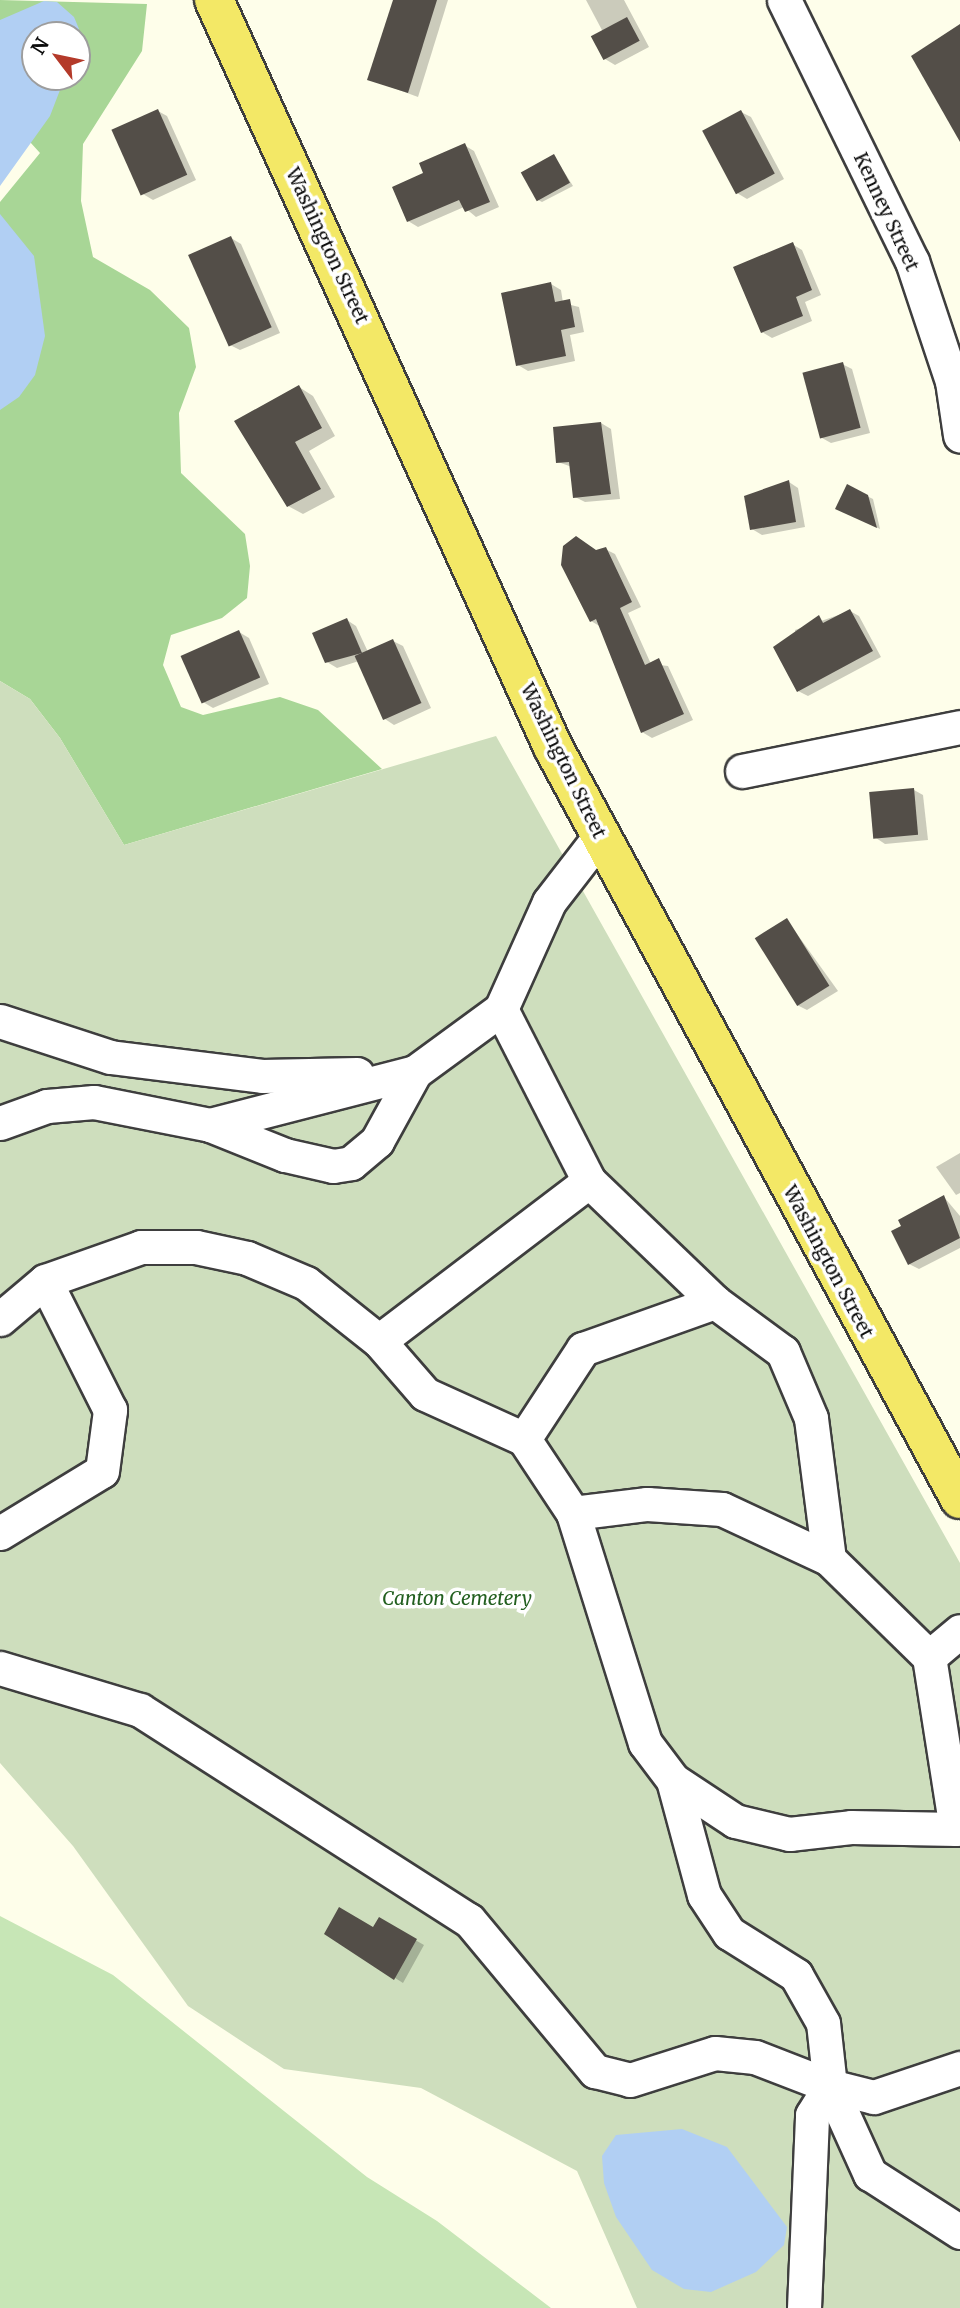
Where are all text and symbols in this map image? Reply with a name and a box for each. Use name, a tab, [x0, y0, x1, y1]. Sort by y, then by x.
north arrow	[21, 21, 91, 91]
text: N	[26, 33, 54, 59]
street label: Kenney Street	[849, 149, 923, 275]
street label: Washington Street	[281, 164, 373, 328]
street label: Washington Street	[516, 680, 610, 842]
street label: Washington Street	[778, 1182, 878, 1342]
park label: Canton Cemetery	[382, 1588, 532, 1610]

